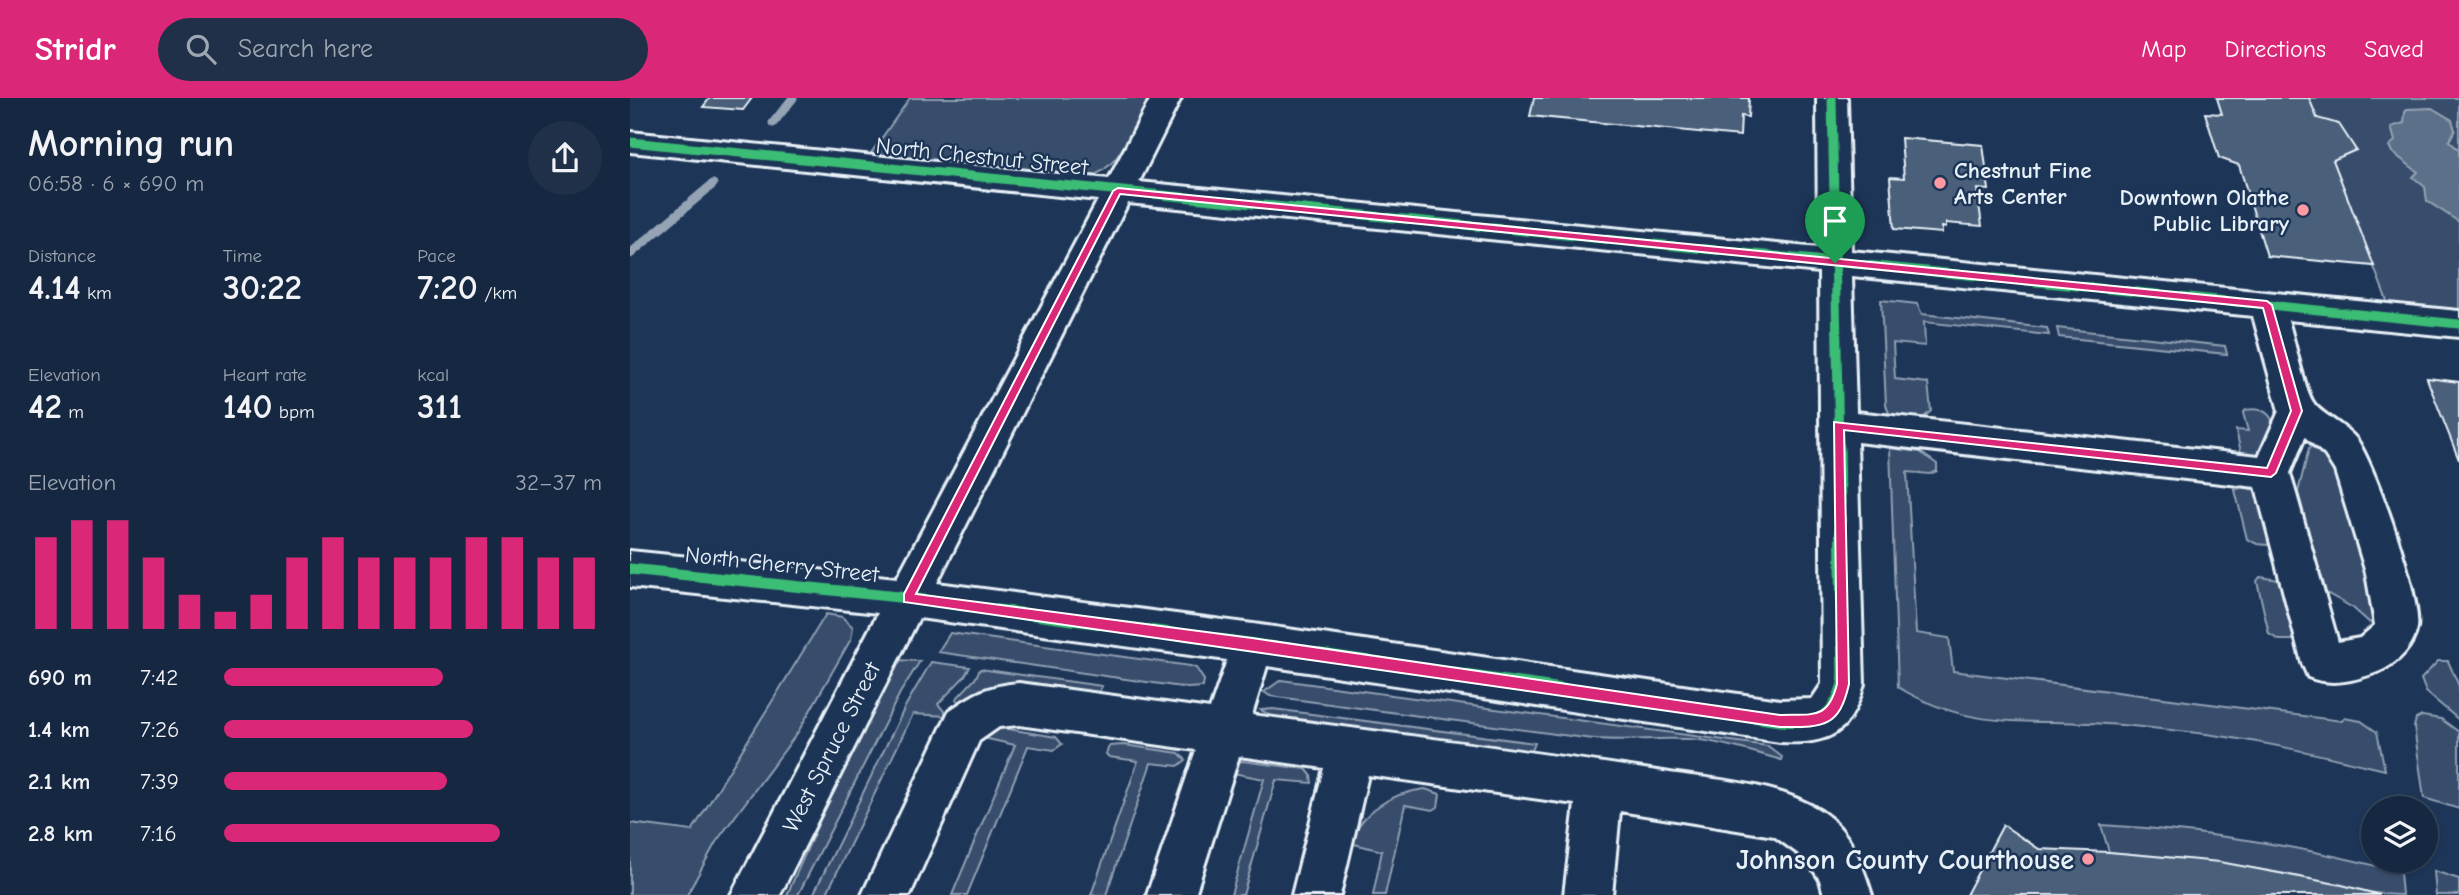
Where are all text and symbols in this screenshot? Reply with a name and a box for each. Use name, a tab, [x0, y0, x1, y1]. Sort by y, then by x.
search box	[158, 18, 648, 81]
text: Stridr	[35, 30, 116, 68]
icon: search	[182, 30, 220, 68]
text: Search here	[238, 34, 373, 64]
text: Map	[2141, 35, 2187, 63]
text: Directions	[2225, 35, 2326, 63]
text: Saved	[2364, 35, 2424, 63]
button: share	[528, 121, 602, 195]
text: Morning run	[28, 122, 234, 166]
street label: North Chestnut Street	[874, 132, 1091, 181]
place label: Chestnut Fine Arts Center	[1954, 157, 2091, 210]
text: 06:58 · 6 × 690 m	[28, 170, 204, 197]
marker: Chestnut Fine Arts Center	[1932, 175, 1948, 191]
place label: Downtown Olathe Public Library	[2119, 184, 2289, 237]
pin	[1805, 191, 1865, 263]
icon: arrive	[1816, 202, 1854, 240]
marker: Downtown Olathe Public Library	[2295, 202, 2311, 218]
text: Distance	[28, 245, 96, 267]
text: Time	[223, 245, 262, 267]
text: Pace	[417, 245, 456, 267]
text: 4.14	[28, 267, 81, 308]
text: 30:22	[223, 267, 302, 308]
text: 7:20	[417, 267, 478, 308]
text: km	[81, 282, 112, 304]
text: /km	[478, 282, 517, 304]
text: Elevation	[28, 364, 101, 386]
text: Heart rate	[223, 364, 306, 386]
text: kcal	[417, 364, 449, 386]
text: 42	[28, 386, 62, 427]
text: 140	[223, 386, 273, 427]
text: 311	[417, 386, 462, 427]
text: m	[62, 401, 84, 423]
text: bpm	[273, 401, 315, 423]
text: Elevation	[28, 469, 116, 496]
text: 32–37 m	[515, 469, 602, 496]
street label: North Cherry Street	[684, 541, 882, 588]
street label: West Spruce Street	[777, 656, 887, 837]
text: 690 m	[28, 664, 92, 691]
text: 7:42	[140, 664, 178, 691]
text: 1.4 km	[28, 716, 90, 743]
text: 7:26	[140, 716, 180, 743]
text: 2.1 km	[28, 768, 90, 795]
text: 7:39	[140, 768, 179, 795]
map controls	[2361, 796, 2438, 873]
button: layers	[2361, 796, 2438, 873]
text: 2.8 km	[28, 820, 93, 847]
text: 7:16	[140, 820, 177, 847]
place label: Johnson County Courthouse	[1736, 844, 2074, 876]
marker: Johnson County Courthouse	[2080, 851, 2096, 867]

